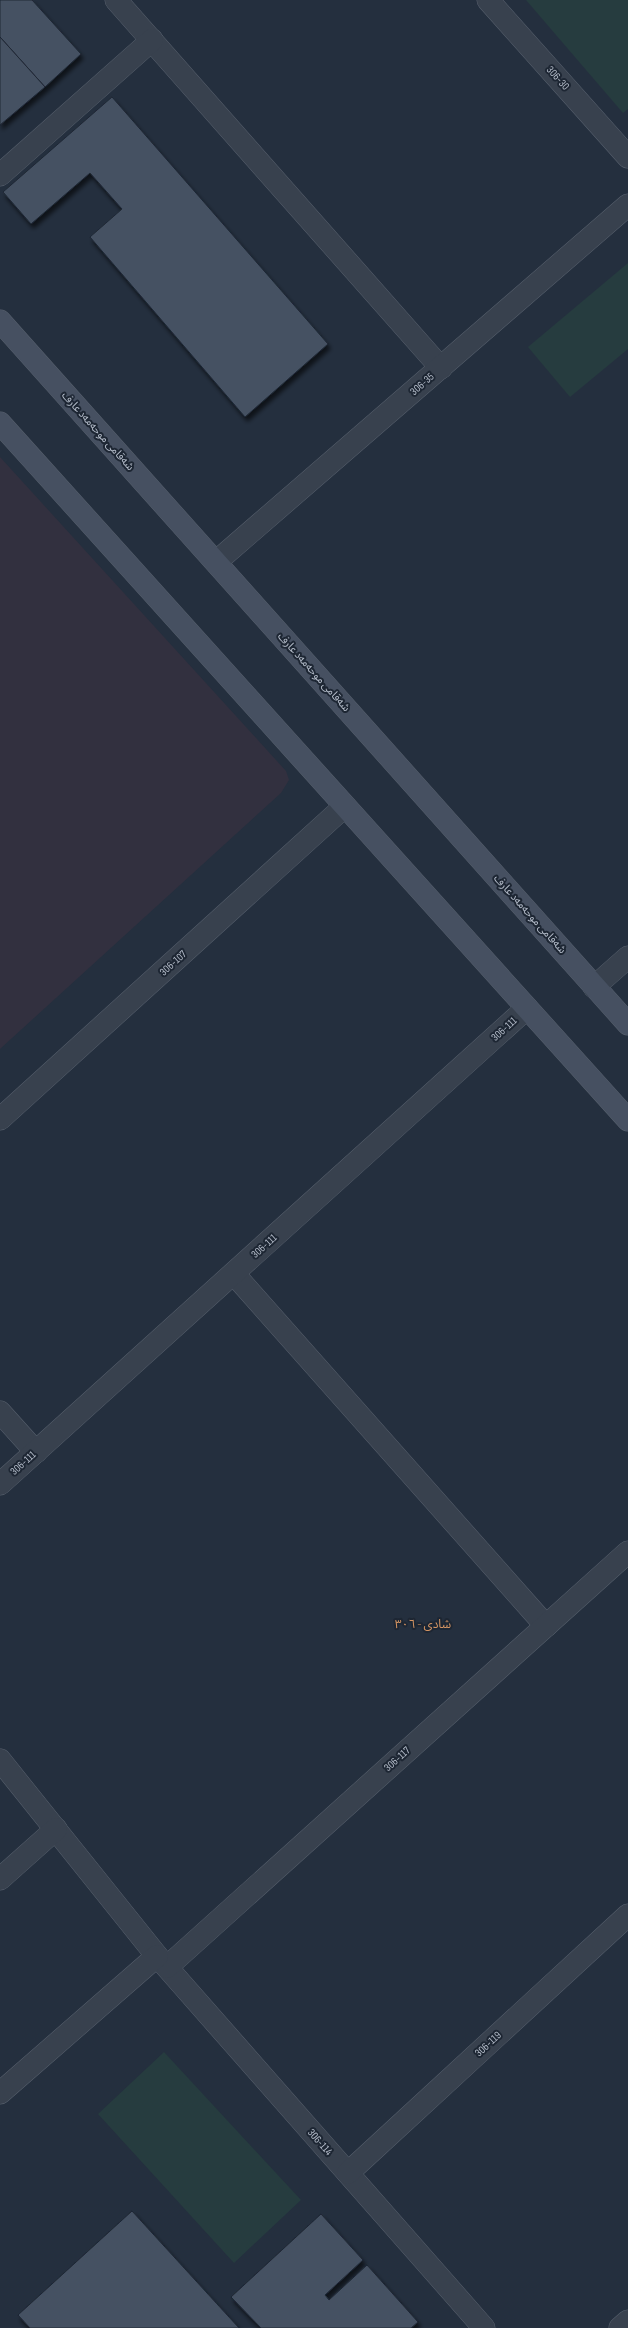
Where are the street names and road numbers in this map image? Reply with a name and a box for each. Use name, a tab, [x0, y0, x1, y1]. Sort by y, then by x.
street label: 306-30	[544, 63, 572, 93]
street label: 306-35	[407, 370, 437, 398]
street label: شەقامی موحەمەد عارف	[59, 389, 137, 473]
street label: شەقامی موحەمەد عارف	[275, 630, 353, 714]
street label: شەقامی موحەمەد عارف	[491, 872, 569, 956]
street label: 306-107	[157, 947, 190, 978]
street label: 306-111	[489, 1014, 520, 1044]
street label: 306-111	[249, 1231, 280, 1261]
street label: 306-111	[8, 1448, 39, 1478]
street label: 306-117	[381, 1744, 413, 1774]
street label: 306-119	[472, 2029, 504, 2059]
street label: 306-114	[305, 2126, 335, 2158]

